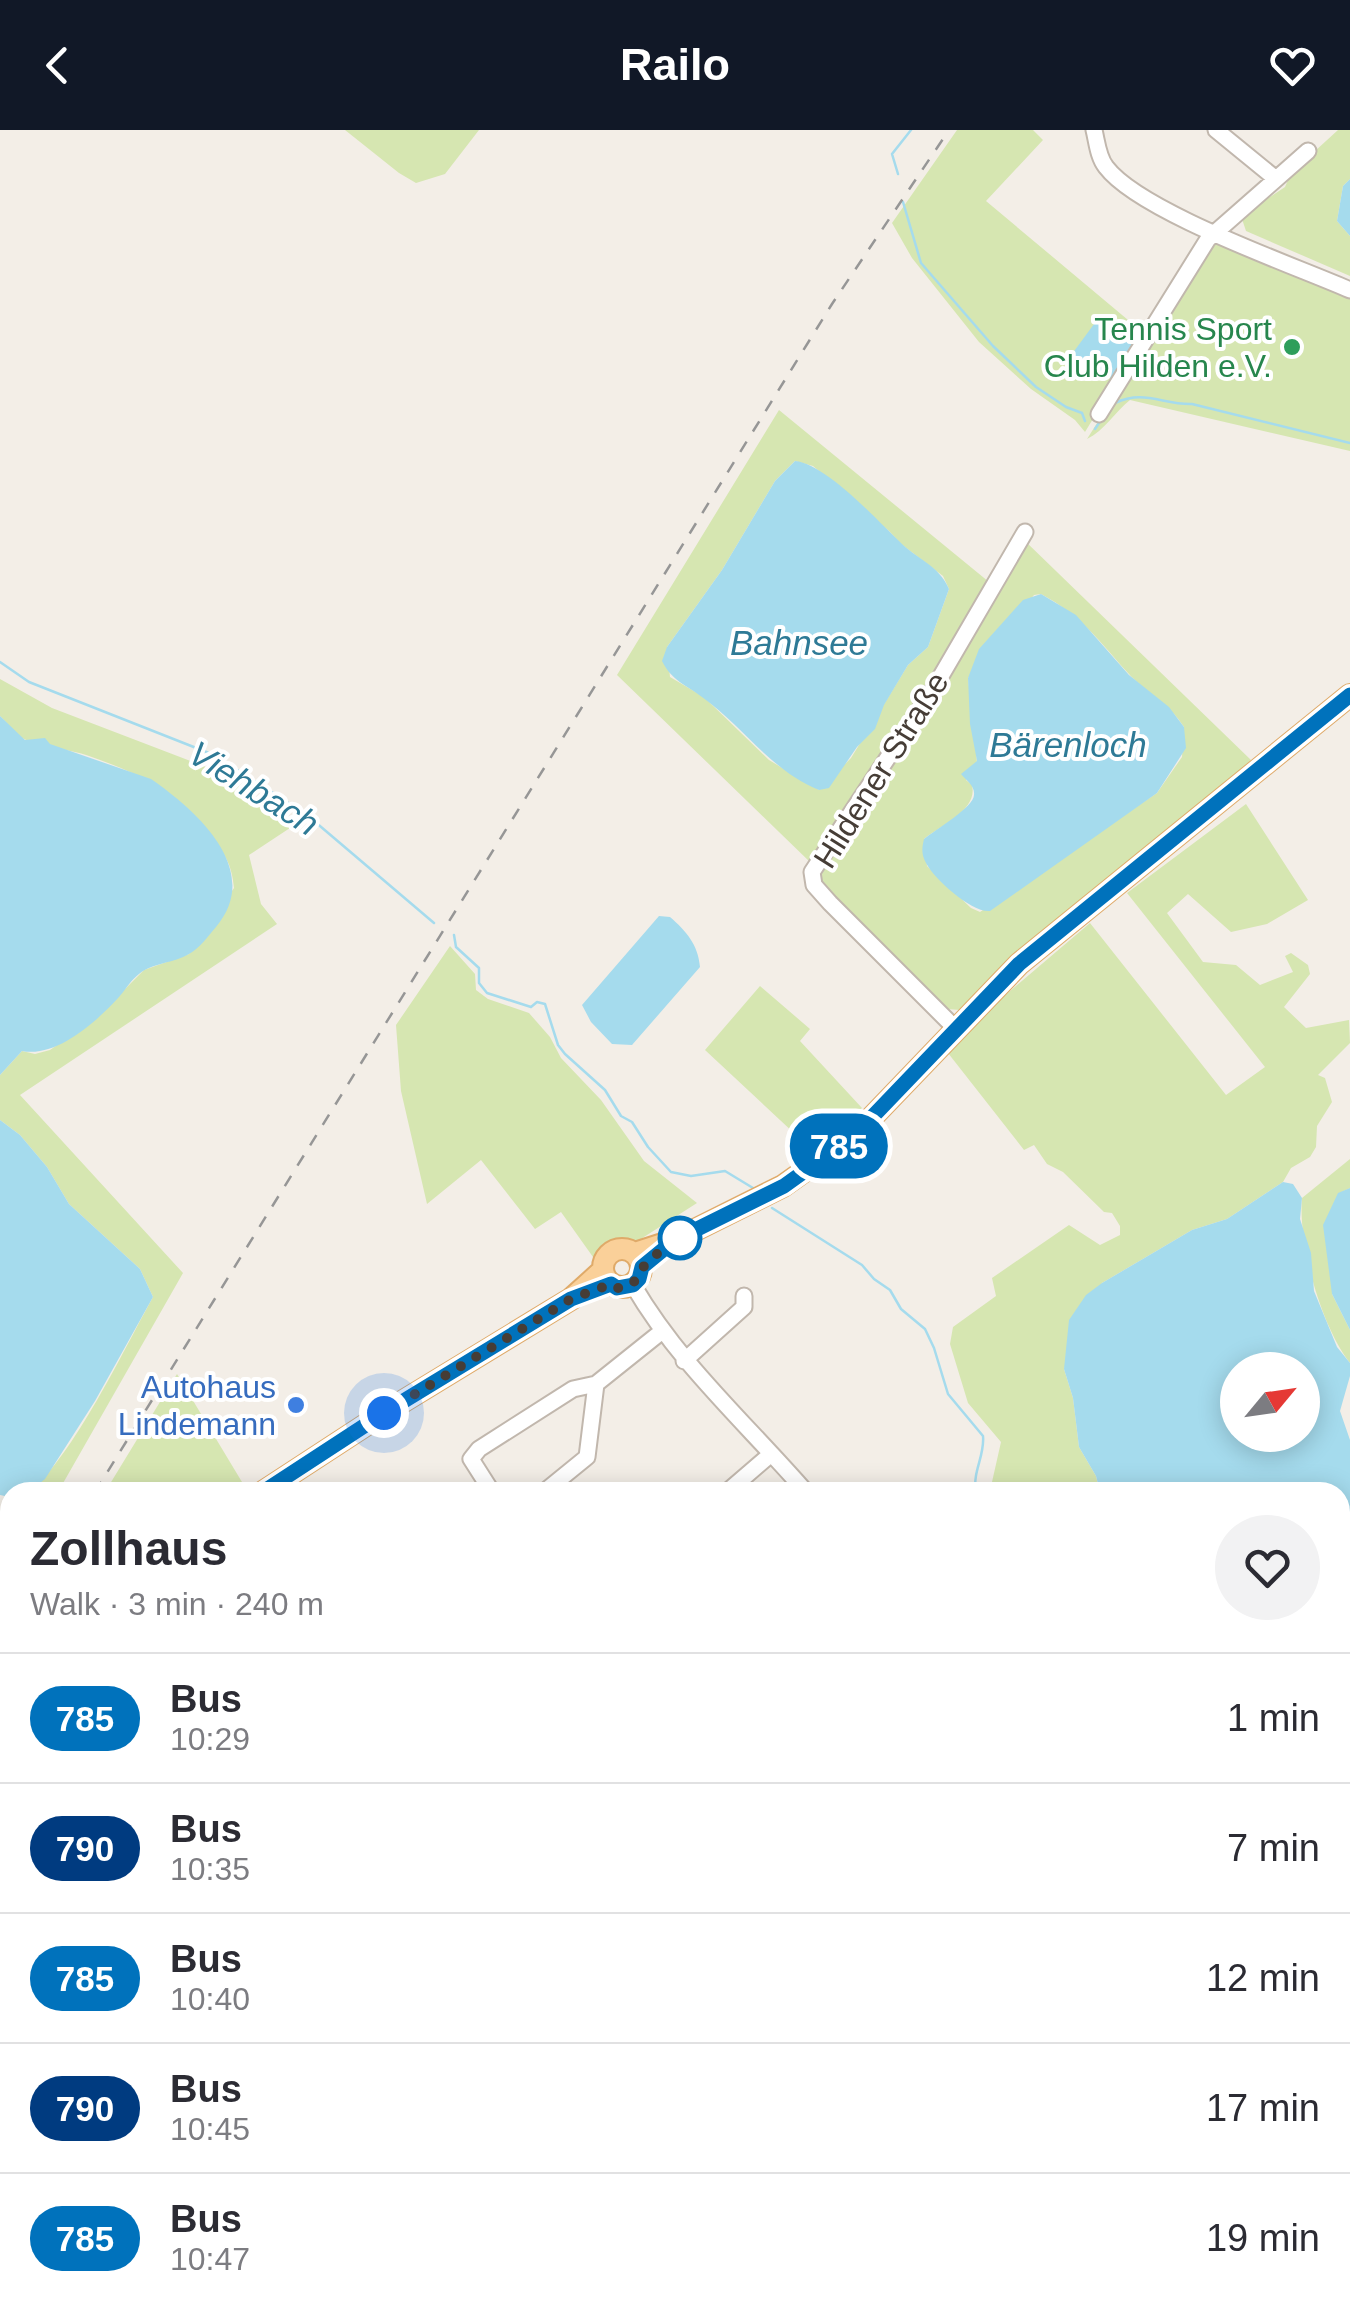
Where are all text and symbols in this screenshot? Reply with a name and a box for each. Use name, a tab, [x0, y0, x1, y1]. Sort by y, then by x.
icon: back	[30, 38, 85, 93]
icon: heart	[1265, 38, 1320, 93]
text: Railo	[620, 39, 730, 90]
place label: Tennis Sport Club Hilden e.V.	[1044, 311, 1272, 384]
marker: Tennis Sport Club Hilden e.V.	[1281, 336, 1303, 358]
water label: Bahnsee	[730, 623, 868, 662]
street label: Hildener Straße	[806, 665, 956, 875]
water label: Bärenloch	[989, 725, 1147, 764]
water label: Viehbach	[182, 733, 326, 843]
line badge: 785	[782, 1114, 896, 1178]
text: 785	[810, 1127, 868, 1166]
unlabelled marker	[659, 1217, 701, 1259]
north arrow	[1220, 1352, 1320, 1452]
map controls	[1220, 1352, 1320, 1452]
place label: Autohaus Lindemann	[118, 1369, 276, 1442]
your location	[359, 1388, 409, 1438]
marker: Autohaus Lindemann	[285, 1394, 307, 1416]
button: heart	[1215, 1515, 1320, 1620]
text: Zollhaus	[30, 1522, 227, 1575]
text: Walk · 3 min · 240 m	[30, 1586, 324, 1622]
text: Bus	[170, 1678, 242, 1720]
text: 1 min	[1227, 1697, 1320, 1739]
text: 785	[56, 1699, 114, 1738]
text: 10:29	[170, 1721, 250, 1757]
text: Bus	[170, 1808, 242, 1850]
text: 7 min	[1227, 1827, 1320, 1869]
text: 790	[56, 1829, 114, 1868]
text: 10:35	[170, 1851, 250, 1887]
text: Bus	[170, 1938, 242, 1980]
text: 12 min	[1206, 1957, 1320, 1999]
text: 785	[56, 1959, 114, 1998]
text: 10:40	[170, 1981, 250, 2017]
text: Bus	[170, 2068, 242, 2110]
text: 17 min	[1206, 2087, 1320, 2129]
text: 790	[56, 2089, 114, 2128]
text: 10:45	[170, 2111, 250, 2147]
text: Bus	[170, 2198, 242, 2240]
text: 19 min	[1206, 2217, 1320, 2259]
text: 785	[56, 2219, 114, 2258]
text: 10:47	[170, 2241, 250, 2277]

